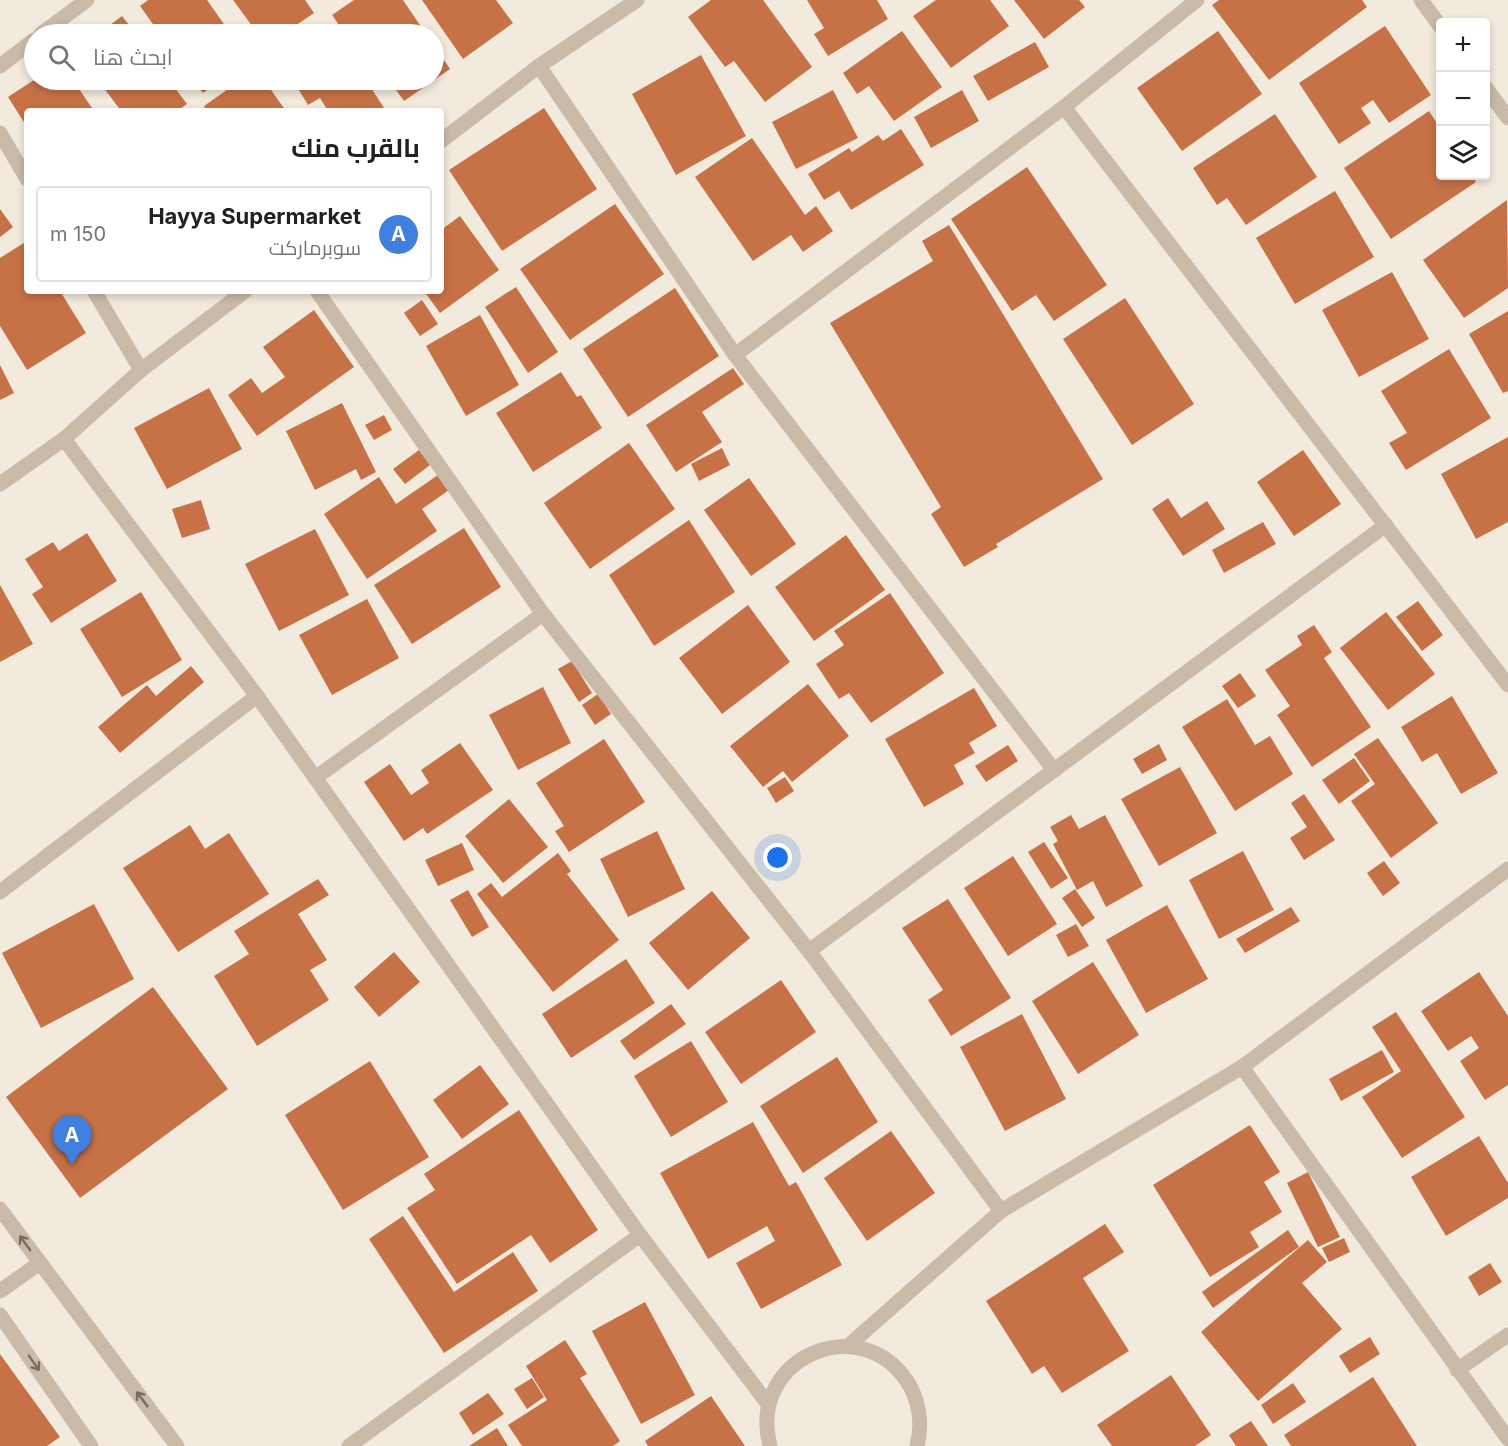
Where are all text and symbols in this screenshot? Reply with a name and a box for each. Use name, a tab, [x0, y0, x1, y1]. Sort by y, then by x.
map controls	[1436, 18, 1490, 180]
button: +	[1436, 18, 1490, 72]
search box	[24, 24, 444, 90]
icon: search	[45, 41, 78, 74]
text: ابحث هنا	[93, 44, 173, 70]
button: −	[1436, 72, 1490, 126]
button: layers	[1436, 126, 1490, 180]
text: بالقرب منك	[291, 132, 420, 163]
text: Hayya Supermarket	[148, 203, 361, 229]
text: 150 m	[50, 222, 106, 246]
text: A	[391, 222, 406, 246]
text: سوبرماركت	[269, 236, 361, 260]
your location	[763, 843, 792, 872]
pin: A	[52, 1116, 92, 1165]
one-way arrow	[19, 1236, 32, 1252]
one-way arrow	[28, 1355, 40, 1371]
one-way arrow	[136, 1392, 149, 1408]

